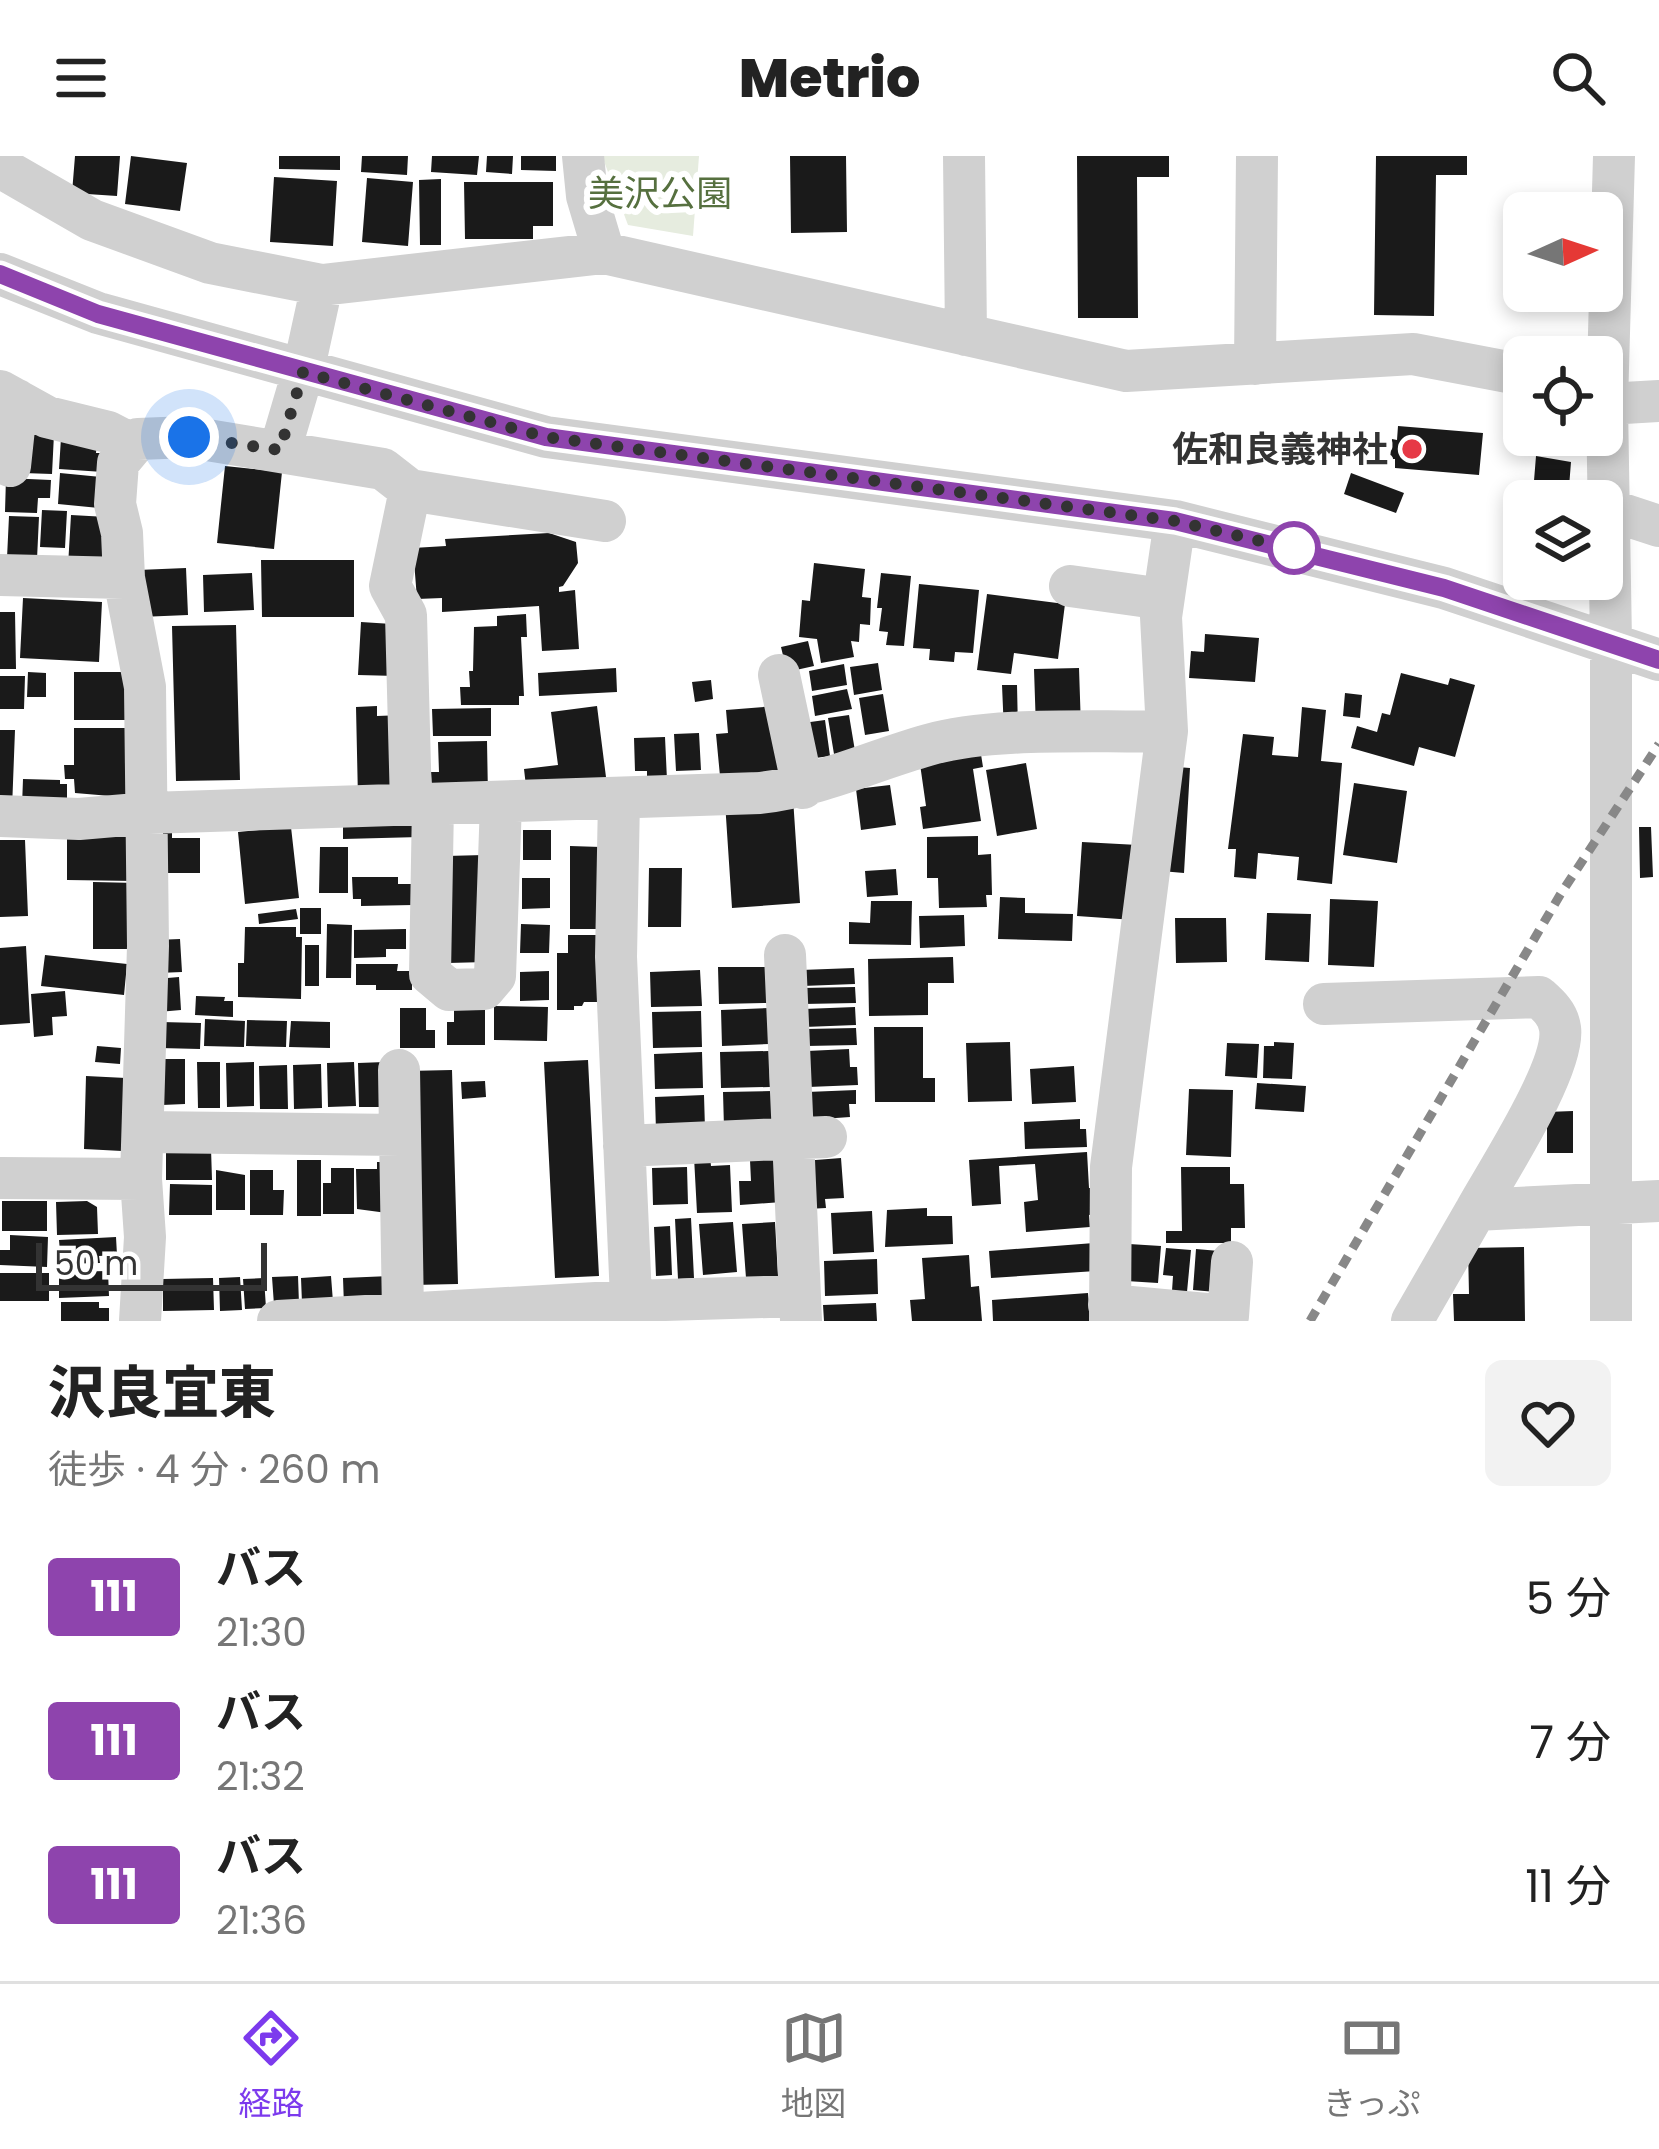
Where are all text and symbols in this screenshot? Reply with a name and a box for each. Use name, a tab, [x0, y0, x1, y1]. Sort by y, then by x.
text: Metrio	[739, 40, 920, 116]
icon: menu	[48, 45, 114, 111]
icon: search	[1545, 45, 1611, 111]
park label: 美沢公園	[588, 168, 732, 219]
north arrow	[1503, 192, 1623, 312]
map controls	[1503, 192, 1623, 600]
button: locate	[1503, 336, 1623, 456]
your location	[159, 407, 219, 467]
place label: 佐和良義神社	[1172, 424, 1388, 475]
marker: 佐和良義神社	[1399, 436, 1425, 462]
button: layers	[1503, 480, 1623, 600]
unlabelled marker	[1269, 523, 1319, 573]
scale bar	[36, 1237, 267, 1290]
text: 50 m	[54, 1240, 138, 1287]
text: 沢良宜東	[48, 1353, 276, 1433]
button: heart	[1485, 1360, 1611, 1486]
text: 徒歩 · 4 分 · 260 m	[48, 1442, 380, 1497]
text: バス	[216, 1537, 306, 1600]
text: 111	[90, 1567, 138, 1626]
text: 5 分	[1526, 1567, 1611, 1630]
text: 21:30	[216, 1605, 307, 1660]
text: バス	[216, 1681, 306, 1744]
text: 111	[90, 1711, 138, 1770]
text: 7 分	[1529, 1711, 1611, 1774]
text: 21:32	[216, 1749, 305, 1804]
text: バス	[216, 1825, 306, 1888]
text: 111	[90, 1855, 138, 1914]
text: 11 分	[1525, 1855, 1611, 1918]
text: 21:36	[216, 1893, 307, 1948]
tab: 経路	[238, 2005, 304, 2129]
tab: 地図	[781, 2005, 847, 2129]
tab: きっぷ	[1323, 2005, 1421, 2129]

